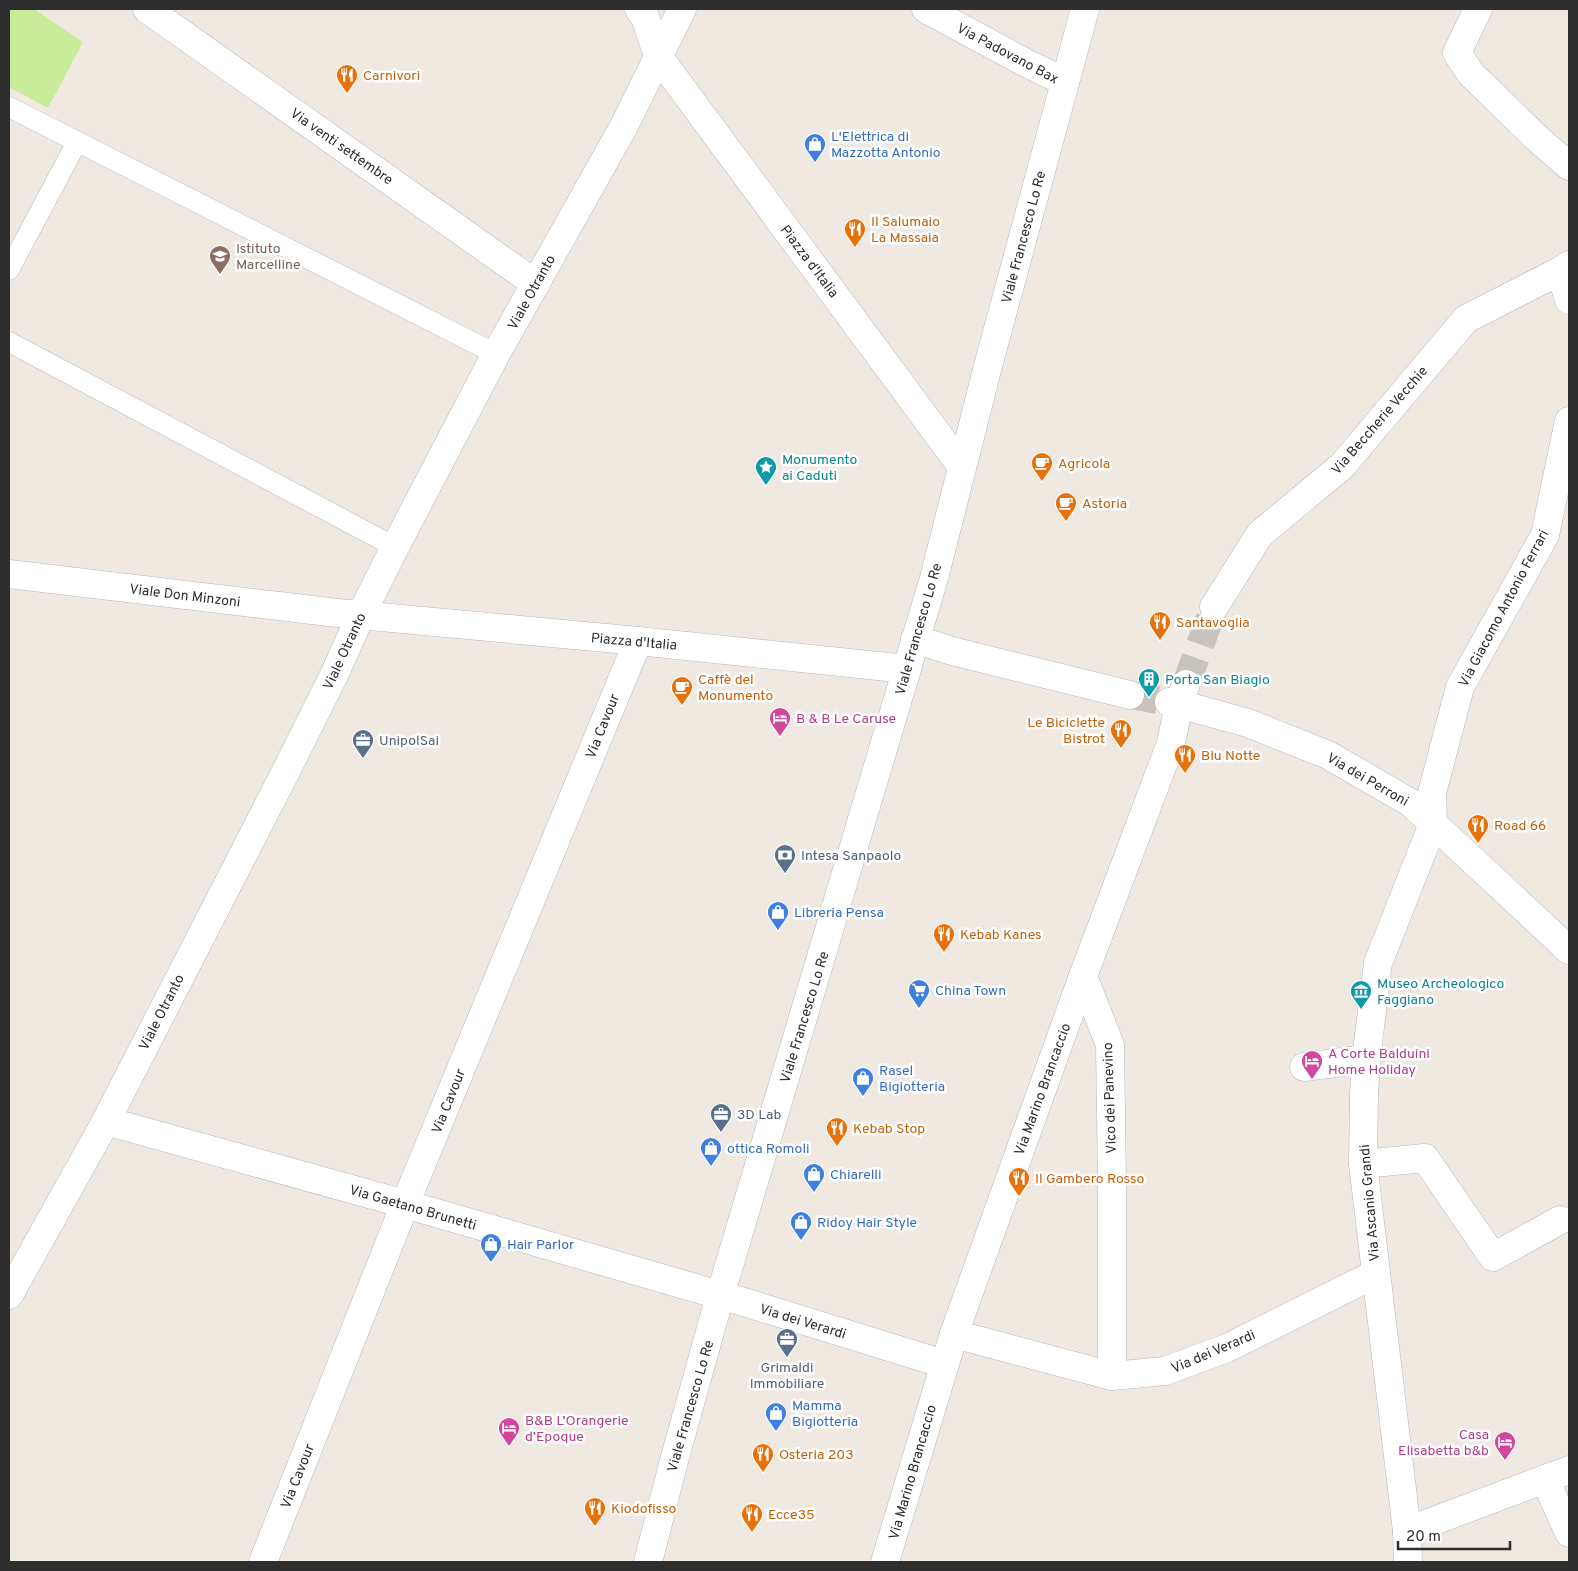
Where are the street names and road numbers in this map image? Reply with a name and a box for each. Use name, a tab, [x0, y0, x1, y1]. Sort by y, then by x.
street label: Via Padovano Bax	[954, 20, 1061, 88]
street label: Via venti settembre	[286, 105, 396, 189]
street label: Viale Francesco Lo Re	[999, 169, 1050, 306]
street label: Piazza d'Italia	[776, 222, 842, 302]
street label: Viale Otranto	[505, 252, 560, 333]
street label: Via Beccherie Vecchie	[1328, 363, 1432, 479]
street label: Via Giacomo Antonio Ferrari	[1456, 527, 1553, 690]
street label: Viale Francesco Lo Re	[892, 561, 946, 697]
street label: Viale Don Minzoni	[128, 581, 241, 612]
street label: Viale Otranto	[320, 610, 371, 693]
street label: Piazza d'Italia	[590, 630, 678, 655]
street label: Via Cavour	[583, 691, 624, 761]
street label: Via dei Perroni	[1323, 750, 1411, 811]
street label: Viale Francesco Lo Re	[777, 950, 834, 1085]
street label: Viale Otranto	[136, 972, 189, 1053]
street label: Via Marino Brancaccio	[1012, 1021, 1075, 1158]
street label: Vico dei Panevino	[1100, 1042, 1121, 1154]
street label: Via Cavour	[429, 1066, 470, 1136]
street label: Via Ascanio Grandi	[1357, 1144, 1384, 1262]
street label: Via Gaetano Brunetti	[347, 1182, 478, 1235]
street label: Via dei Verardi	[757, 1301, 848, 1344]
street label: Via dei Verardi	[1169, 1327, 1258, 1378]
street label: Viale Francesco Lo Re	[664, 1338, 718, 1474]
street label: Via Marino Brancaccio	[886, 1403, 941, 1542]
street label: Via Cavour	[278, 1441, 319, 1511]

